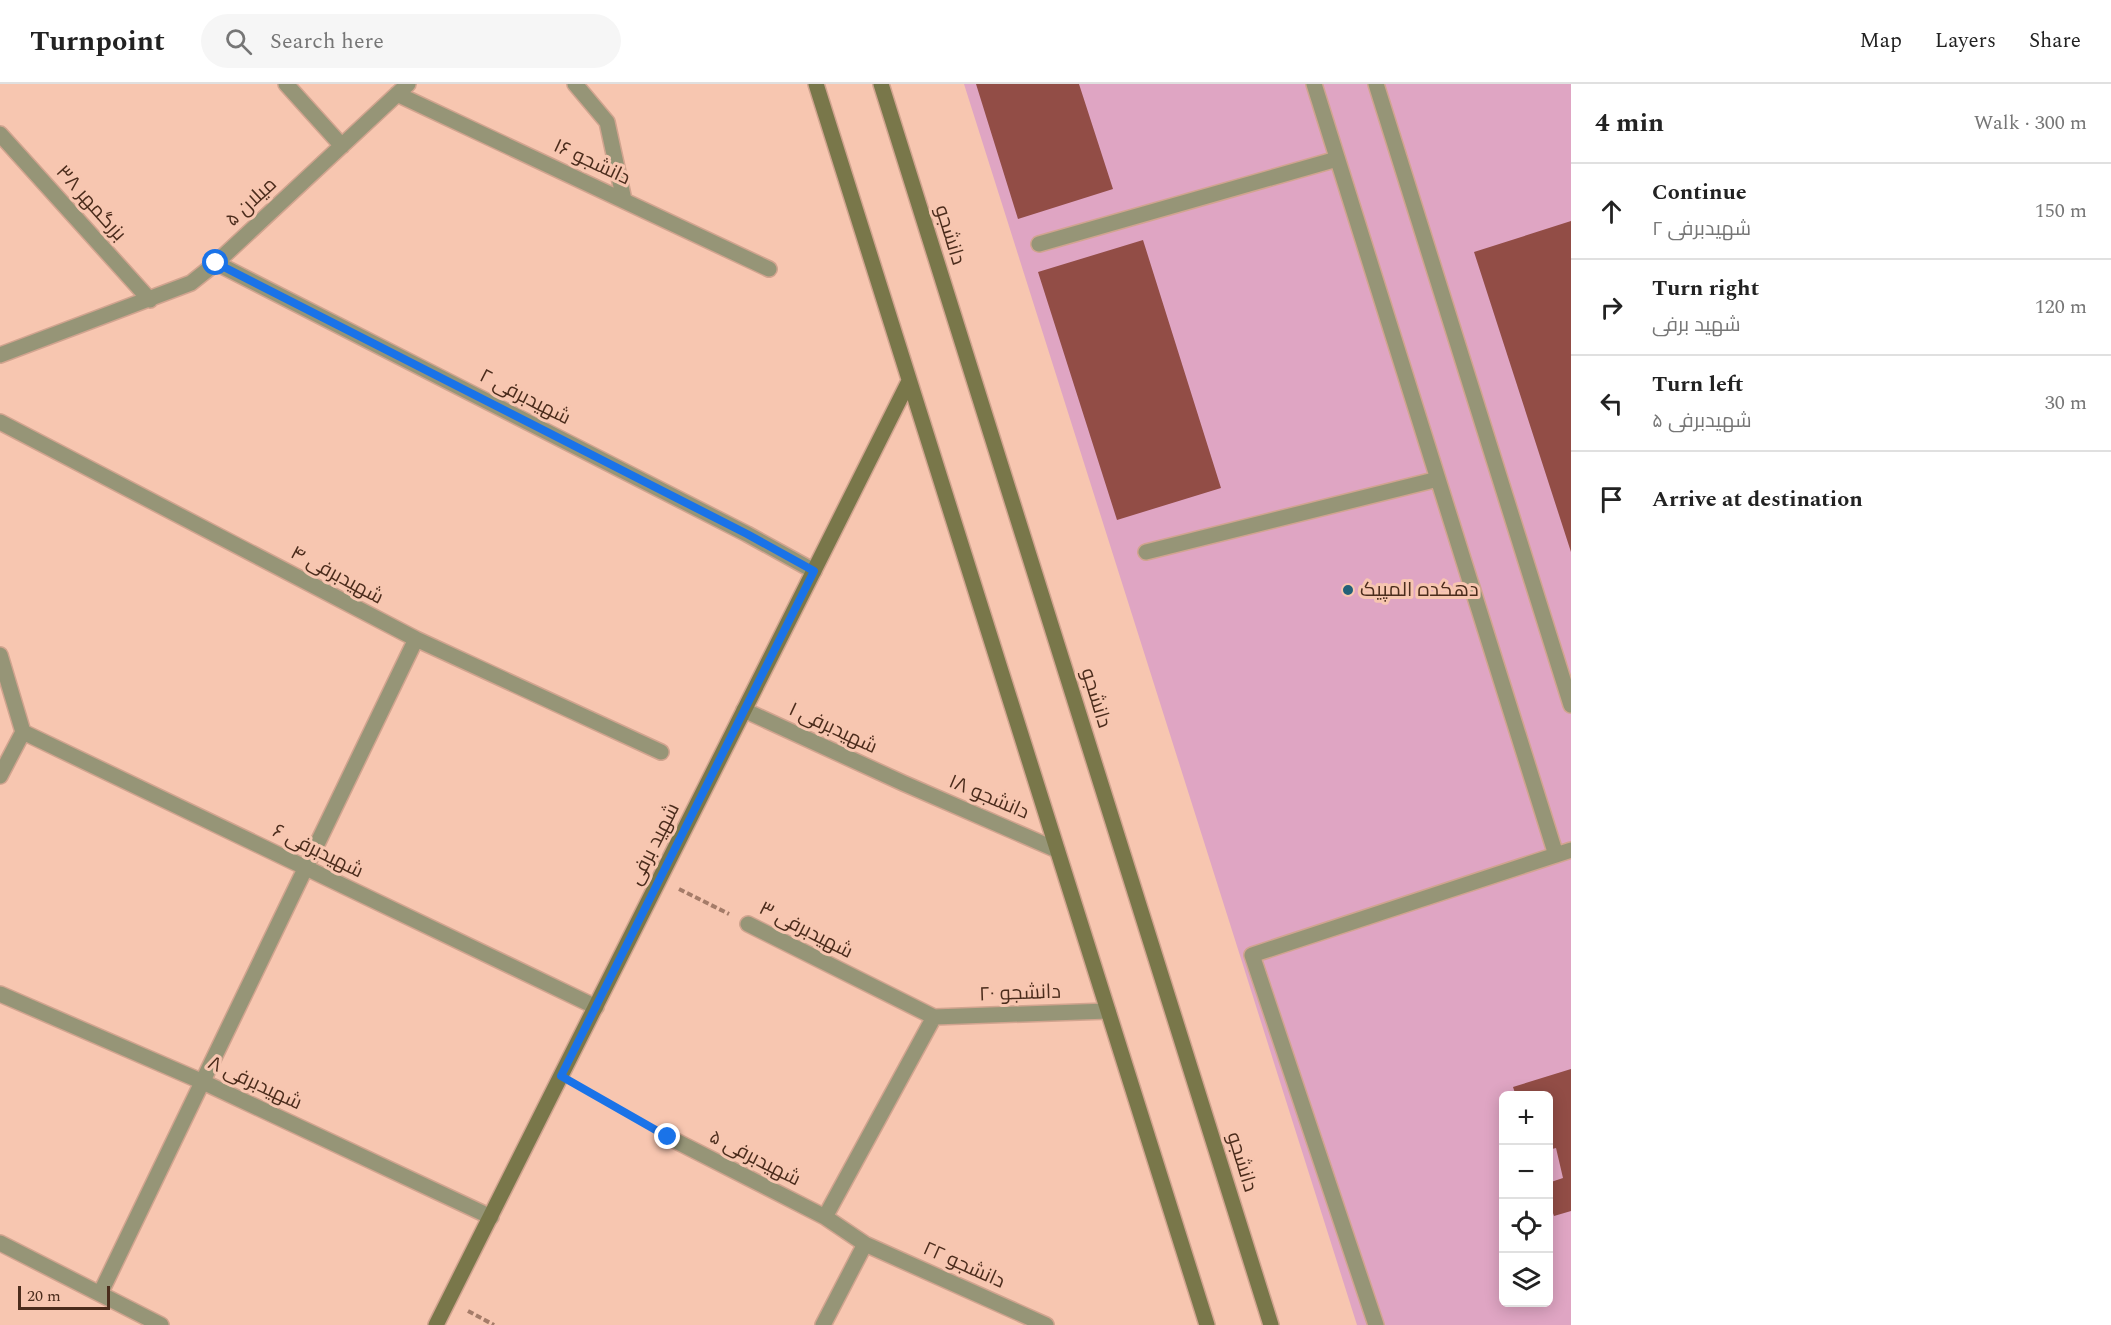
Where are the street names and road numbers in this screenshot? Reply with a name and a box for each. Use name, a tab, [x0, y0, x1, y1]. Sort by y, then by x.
street label: دانشجو ۱۶	[549, 131, 635, 193]
street label: بزرگمهر ۳۸	[48, 158, 134, 248]
street label: میلان ۵	[218, 170, 284, 234]
street label: دانشجو	[927, 201, 973, 269]
street label: شهیدبرفی ۲	[474, 361, 576, 433]
street label: شهیدبرفی ۴	[285, 538, 389, 612]
street label: دانشجو	[1073, 664, 1119, 732]
street label: شهیدبرفی ۱	[784, 694, 882, 762]
street label: دانشجو ۱۸	[944, 767, 1034, 827]
street label: شهید برفی	[621, 798, 687, 890]
street label: شهیدبرفی ۶	[267, 816, 369, 886]
street label: شهیدبرفی ۳	[754, 893, 858, 967]
street label: دانشجو ۲۰	[979, 977, 1061, 1009]
street label: شهیدبرفی ۸	[203, 1048, 307, 1118]
street label: شهیدبرفی ۵	[704, 1122, 806, 1194]
street label: دانشجو	[1219, 1128, 1265, 1196]
street label: دانشجو ۲۲	[918, 1234, 1010, 1296]

